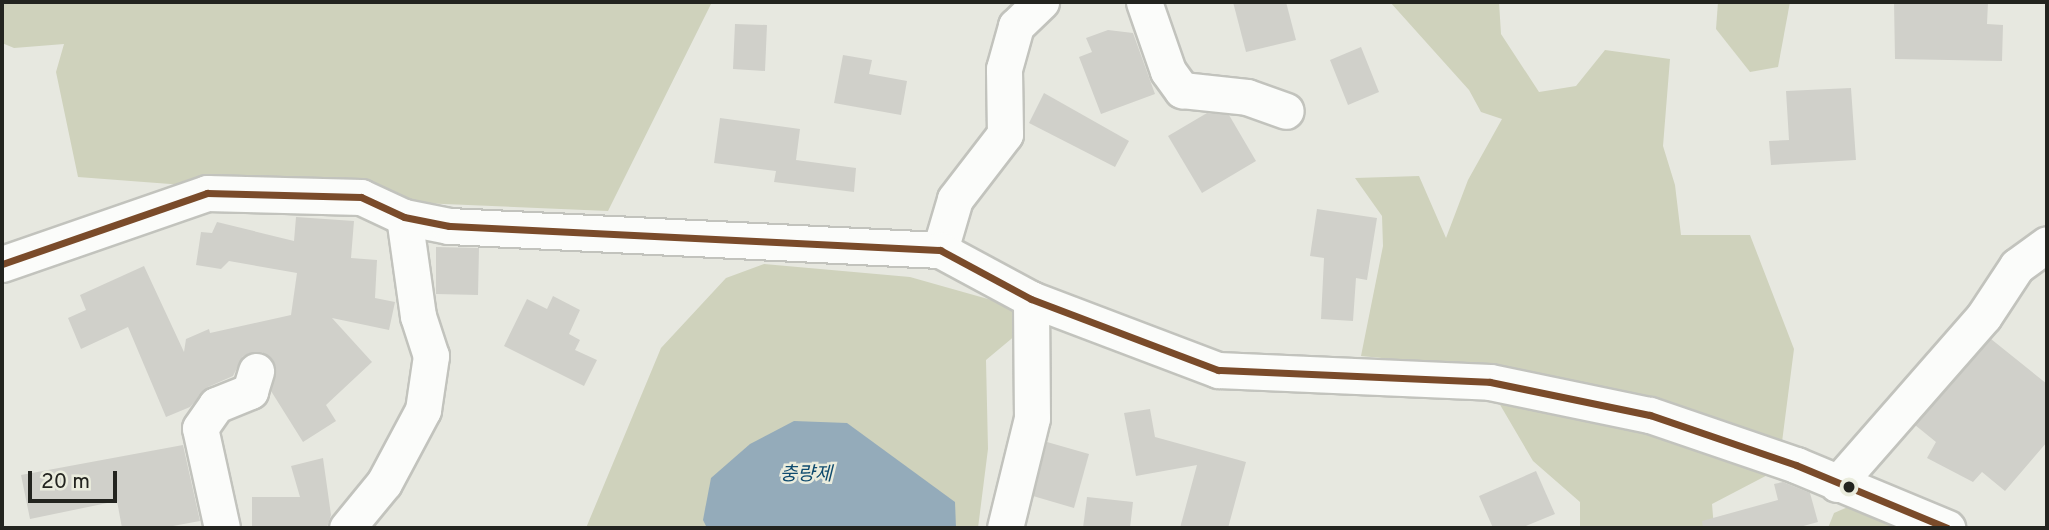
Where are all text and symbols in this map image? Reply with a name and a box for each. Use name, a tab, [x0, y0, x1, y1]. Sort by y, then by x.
scale bar	[32, 456, 121, 500]
water label: 충량제	[780, 465, 832, 487]
text: 20 m	[41, 469, 90, 496]
unlabelled marker	[1842, 480, 1856, 494]

